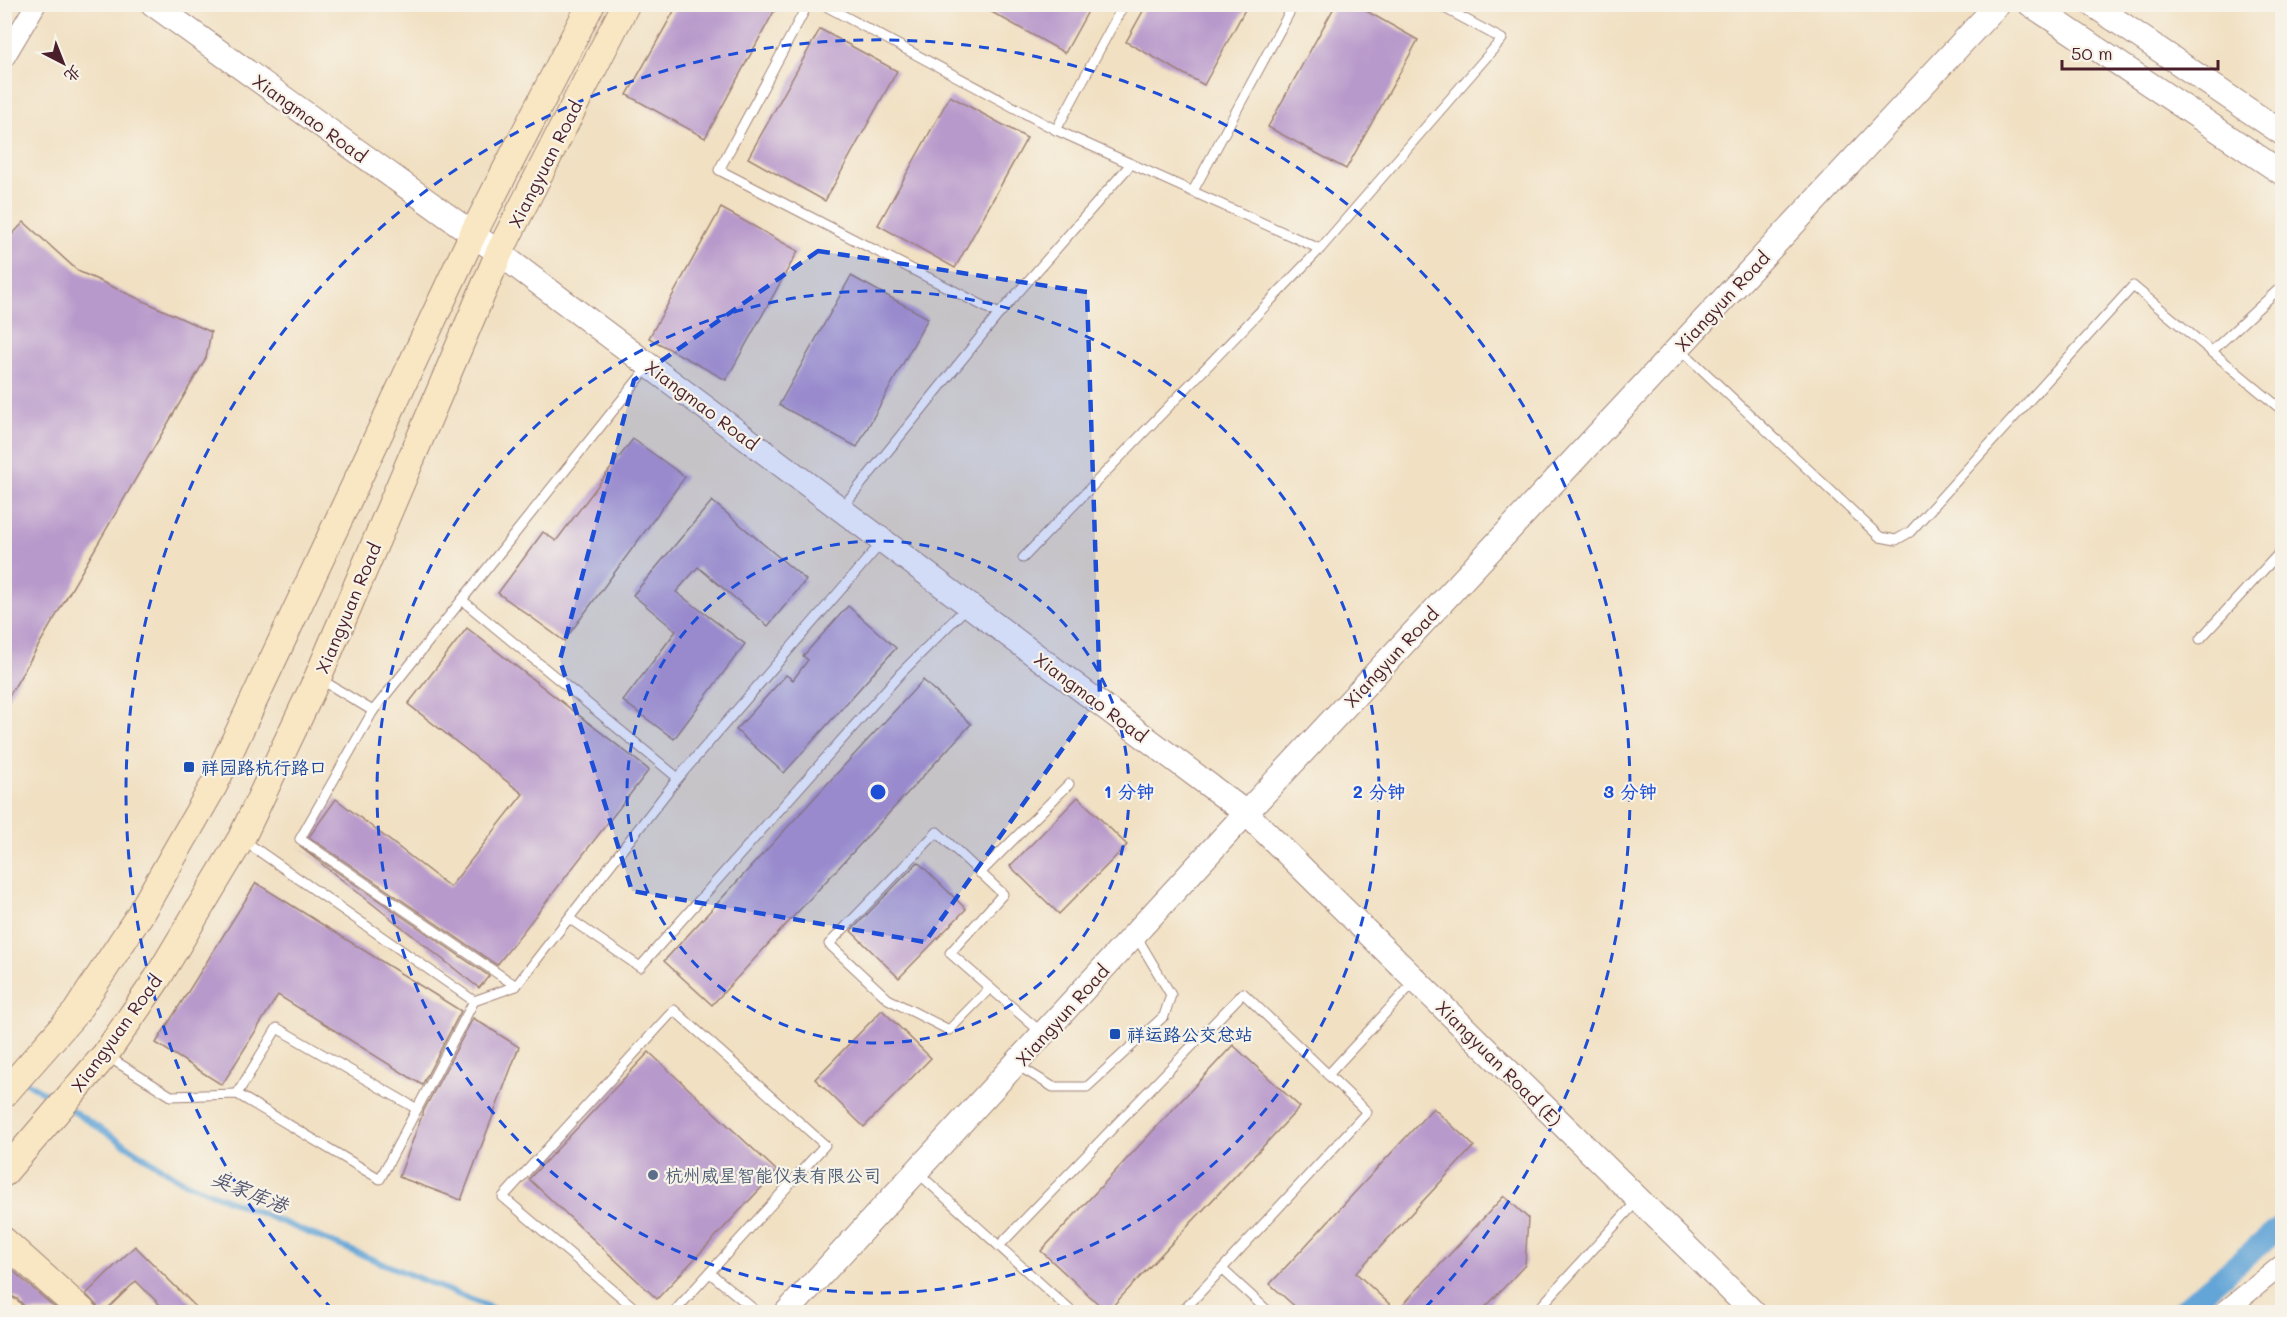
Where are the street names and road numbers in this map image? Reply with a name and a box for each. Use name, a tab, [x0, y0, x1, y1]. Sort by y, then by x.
street label: Xiangmao Road	[248, 68, 372, 168]
street label: Xiangyuan Road	[503, 96, 587, 232]
street label: Xiangyun Road	[1669, 246, 1775, 356]
street label: Xiangmao Road	[641, 355, 763, 455]
street label: Xiangyuan Road	[310, 539, 386, 677]
street label: Xiangyun Road	[1338, 602, 1444, 712]
street label: Xiangmao Road	[1030, 647, 1152, 747]
street label: Xiangyun Road	[1010, 959, 1114, 1071]
street label: Xiangyuan Road	[65, 969, 167, 1097]
street label: Xiangyuan Road (E)	[1431, 995, 1567, 1131]

